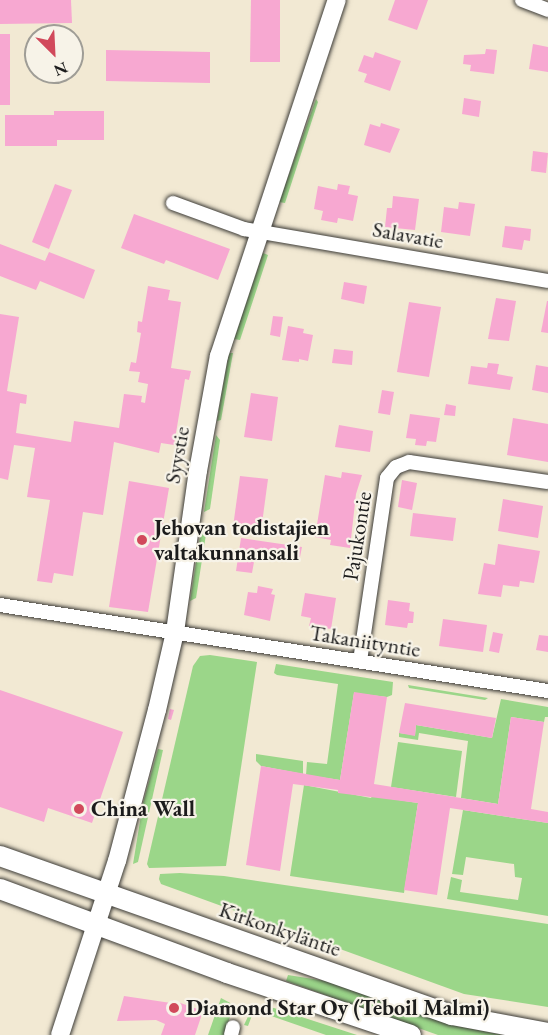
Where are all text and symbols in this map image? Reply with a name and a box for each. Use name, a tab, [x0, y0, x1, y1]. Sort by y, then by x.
north arrow	[24, 24, 84, 84]
text: N	[51, 57, 71, 81]
street label: Salavatie	[370, 216, 446, 254]
street label: Syystie	[159, 424, 195, 486]
street label: Pajukontie	[337, 490, 377, 582]
place label: Jehovan todistajien valtakunnansali	[154, 514, 329, 566]
marker: Jehovan todistajien valtakunnansali	[135, 533, 149, 547]
street label: Takaniityntie	[308, 619, 422, 663]
place label: China Wall	[91, 796, 195, 822]
marker: China Wall	[72, 802, 86, 816]
street label: Kirkonkyläntie	[216, 896, 344, 962]
place label: Diamond Star Oy (Teboil Malmi)	[186, 995, 490, 1021]
marker: Diamond Star Oy (Teboil Malmi)	[167, 1001, 181, 1015]

